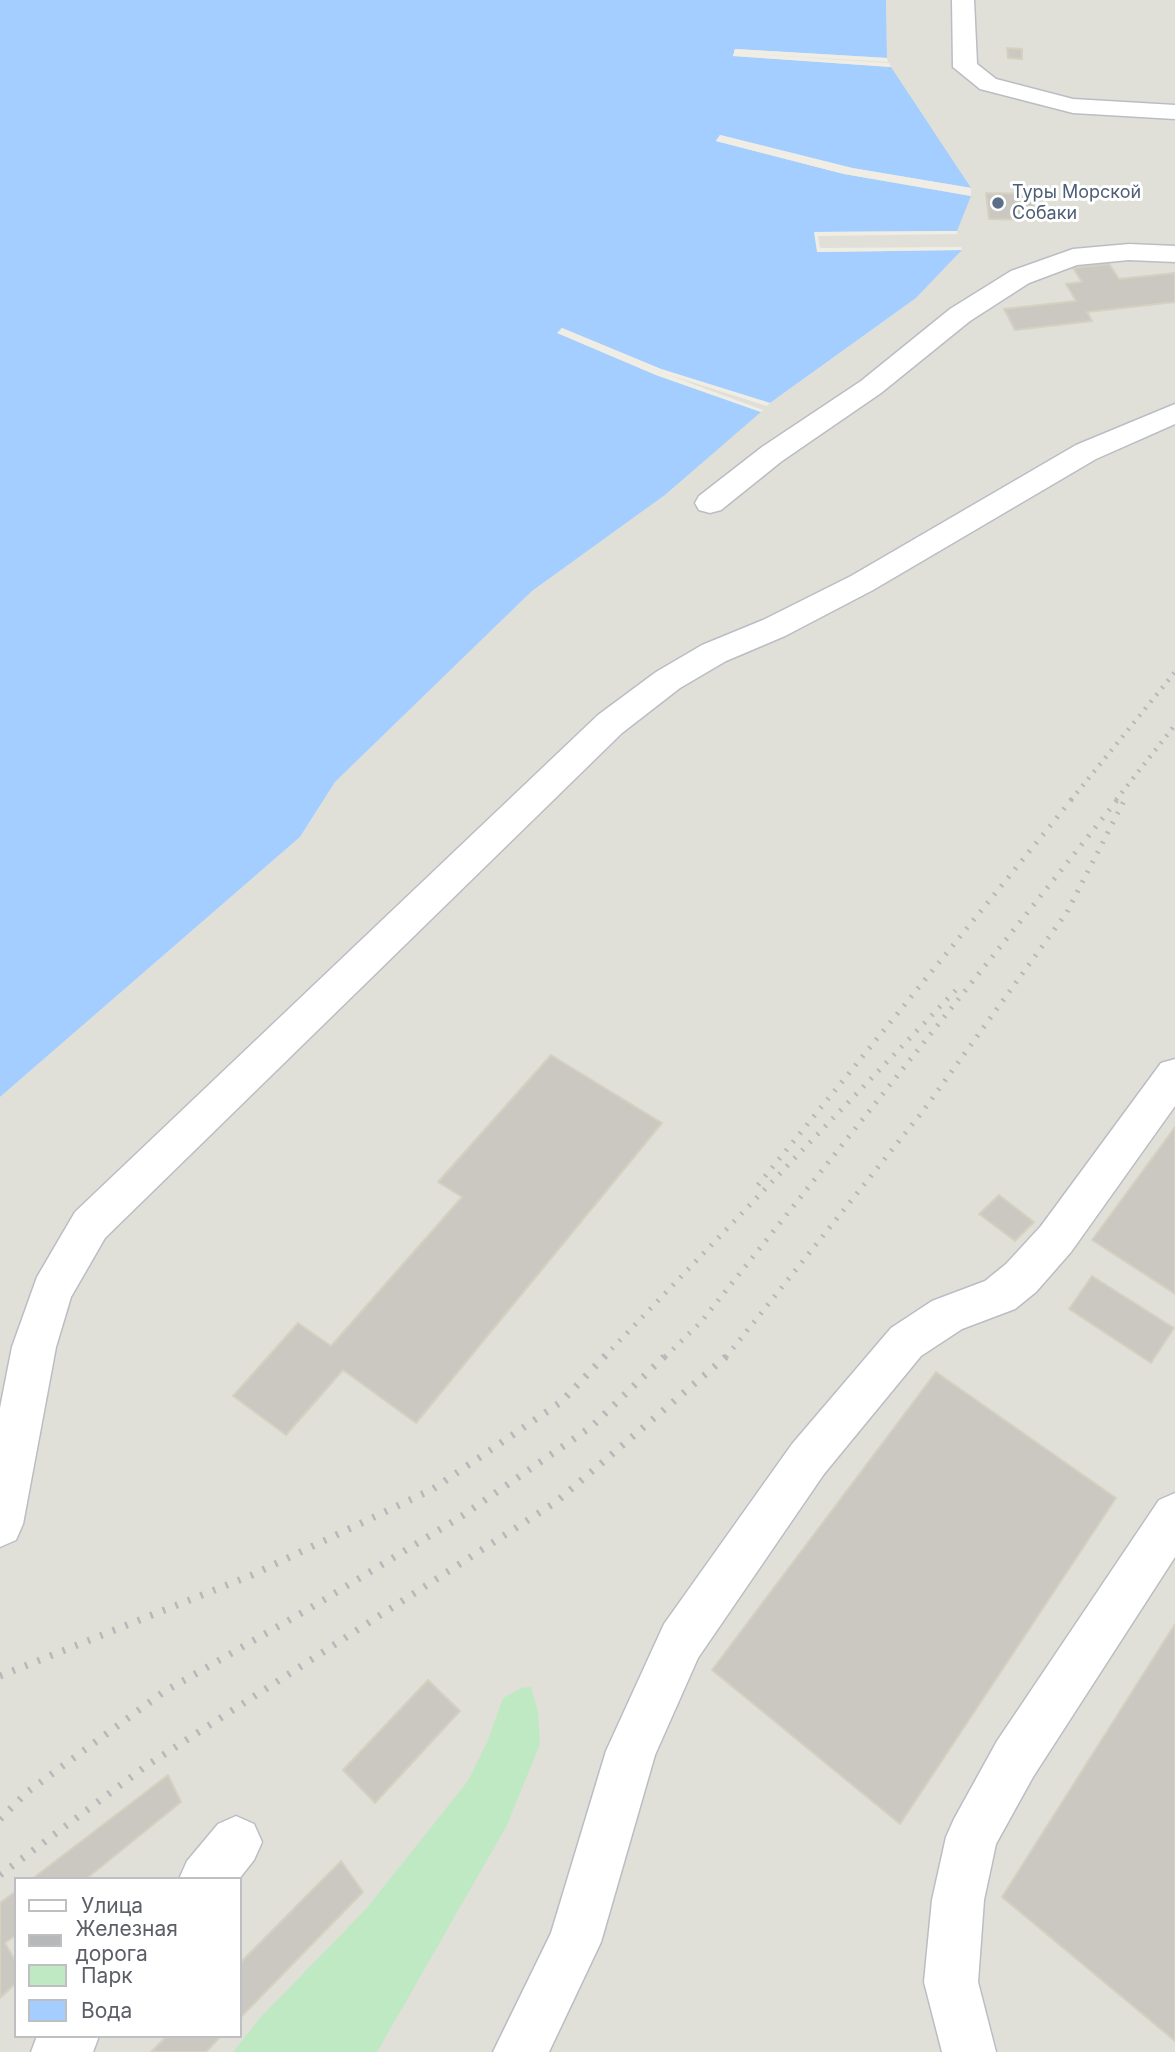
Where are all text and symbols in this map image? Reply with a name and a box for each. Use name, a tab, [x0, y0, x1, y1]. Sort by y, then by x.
place label: Туры Морской Собаки	[1012, 182, 1141, 224]
marker: Туры Морской Собаки	[990, 195, 1006, 211]
legend	[14, 1877, 242, 2038]
text: Улица	[81, 1893, 143, 1918]
text: Железная дорога	[76, 1916, 178, 1966]
text: Парк	[81, 1963, 133, 1988]
text: Вода	[81, 1998, 132, 2023]

